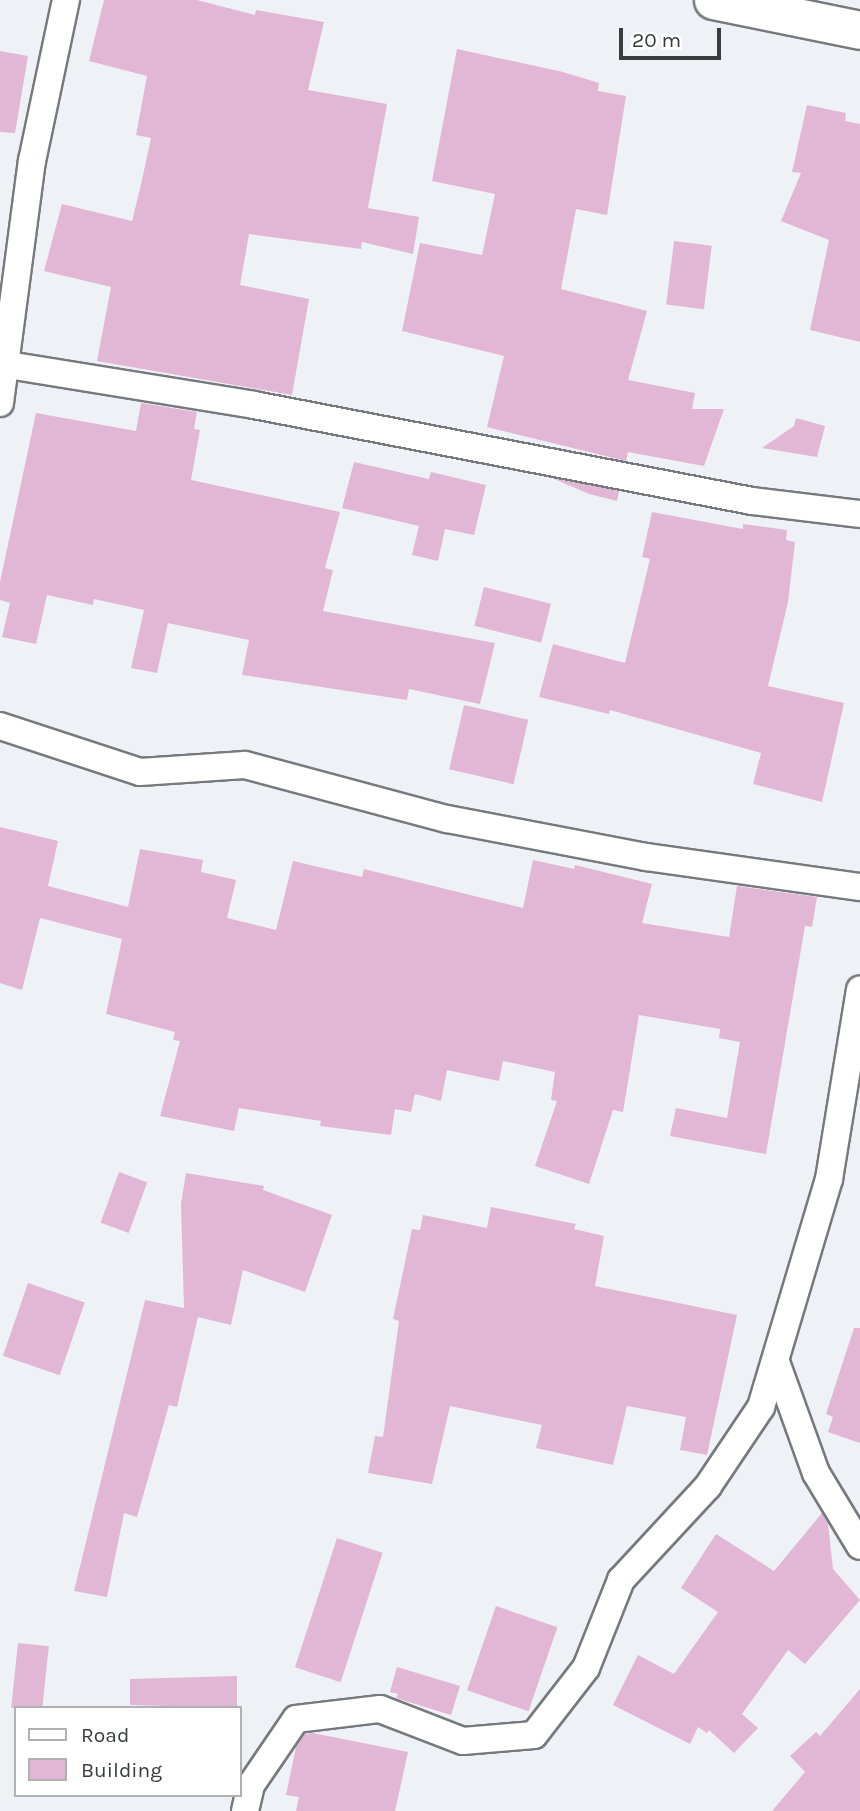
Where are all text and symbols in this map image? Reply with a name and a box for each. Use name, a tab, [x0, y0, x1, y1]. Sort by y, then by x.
scale bar	[622, 14, 724, 58]
text: 20 m	[632, 28, 681, 52]
legend	[14, 1706, 242, 1797]
text: Road	[81, 1723, 129, 1747]
text: Building	[81, 1758, 162, 1782]

